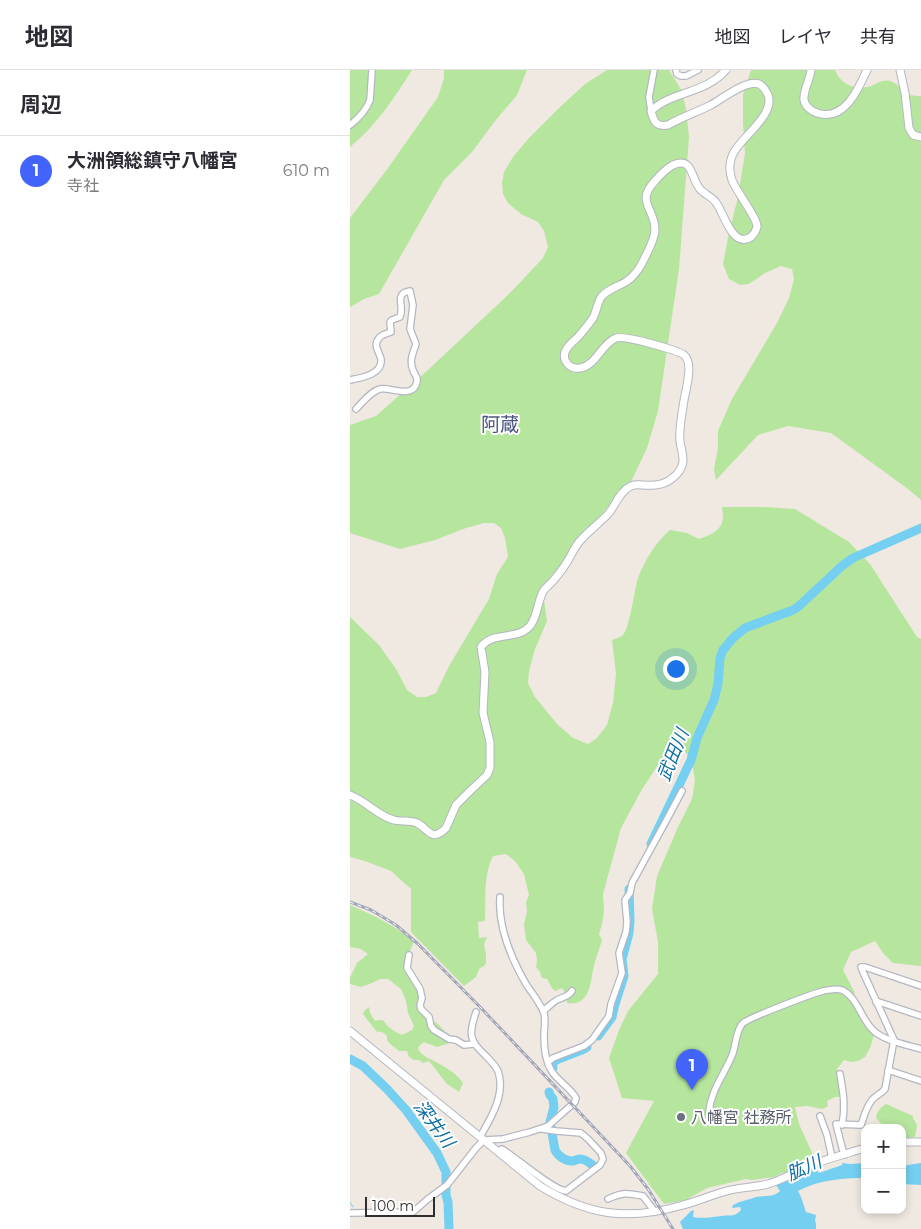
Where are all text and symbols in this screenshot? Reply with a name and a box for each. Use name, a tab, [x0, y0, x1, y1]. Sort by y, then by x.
text: 地図	[25, 22, 73, 51]
text: 地図	[715, 26, 751, 48]
text: レイヤ	[779, 26, 832, 48]
text: 共有	[860, 26, 896, 48]
text: 周辺	[20, 92, 62, 117]
text: 大洲領総鎮守八幡宮	[67, 149, 238, 172]
text: 1	[33, 161, 39, 180]
text: 610 m	[283, 161, 330, 180]
text: 寺社	[67, 176, 99, 195]
district label: 阿蔵	[481, 413, 519, 436]
your location	[663, 656, 689, 682]
water label: 武田川	[653, 724, 694, 784]
pin: 1	[676, 1049, 708, 1090]
water label: 深井川	[409, 1096, 460, 1154]
place label: 八幡宮 社務所	[691, 1108, 791, 1127]
marker: 八幡宮 社務所	[675, 1111, 687, 1123]
map controls	[861, 1124, 906, 1214]
button: +	[861, 1124, 906, 1169]
water label: 肱川	[783, 1150, 827, 1185]
button: −	[861, 1169, 906, 1214]
scale bar	[365, 1194, 435, 1217]
text: 100 m	[372, 1197, 414, 1215]

